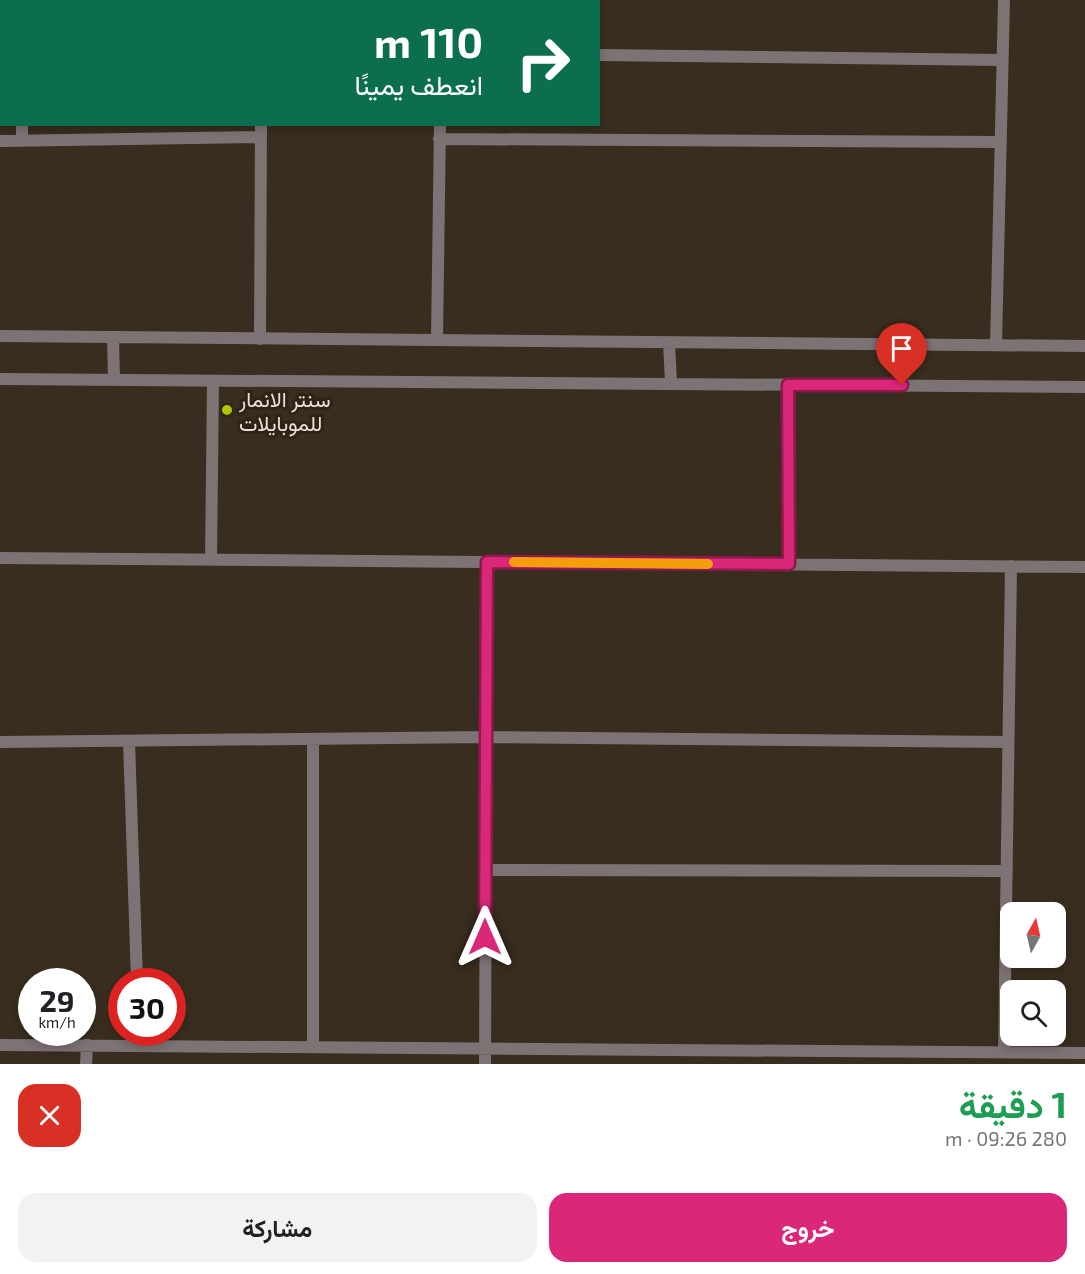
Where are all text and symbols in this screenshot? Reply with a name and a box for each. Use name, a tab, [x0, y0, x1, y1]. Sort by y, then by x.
text: 110 m	[374, 16, 483, 66]
icon: right	[504, 24, 582, 102]
text: انعطف يمينًا	[354, 68, 483, 100]
pin	[876, 323, 927, 385]
icon: arrive	[885, 332, 918, 365]
place label: سنتر الانمار للموبايلات	[238, 386, 330, 437]
marker: سنتر الانمار للموبايلات	[220, 403, 234, 417]
north arrow	[1000, 902, 1066, 968]
map controls	[1000, 902, 1066, 1046]
position arrow	[453, 905, 517, 969]
speed limit sign: 30	[108, 968, 186, 1046]
button: search	[1000, 980, 1066, 1046]
text: 29	[39, 982, 75, 1018]
text: km/h	[38, 1013, 76, 1031]
text: 1 دقيقة	[959, 1082, 1067, 1125]
button: close	[18, 1084, 81, 1147]
text: 280 m · 09:26	[945, 1126, 1067, 1150]
button: مشاركة	[18, 1193, 537, 1262]
button: خروج	[549, 1193, 1067, 1262]

